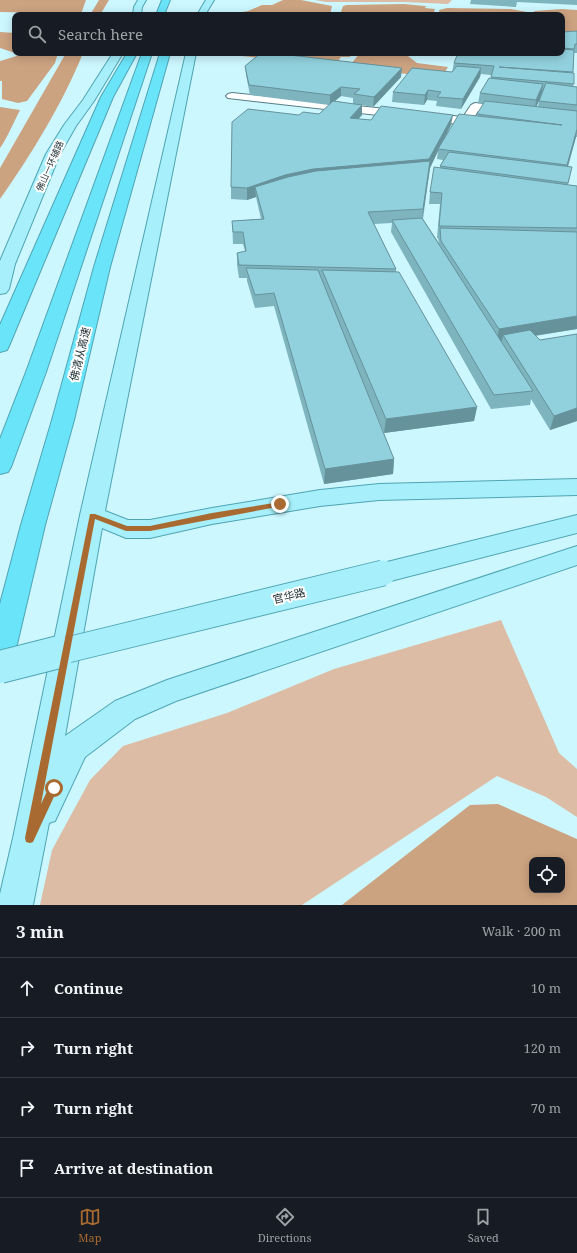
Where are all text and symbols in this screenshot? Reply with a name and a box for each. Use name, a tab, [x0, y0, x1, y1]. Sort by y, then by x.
search box	[12, 12, 565, 56]
icon: search	[26, 23, 48, 45]
text: Search here	[58, 24, 143, 44]
street label: 佛山一环辅路	[33, 138, 66, 193]
street label: 佛清从高速	[66, 325, 93, 382]
route end	[271, 495, 289, 513]
street label: 官华路	[271, 584, 307, 607]
route start	[45, 779, 63, 797]
map controls	[529, 857, 565, 893]
button: locate	[529, 857, 565, 893]
text: 3 min	[16, 920, 64, 943]
text: Walk · 200 m	[482, 922, 561, 940]
icon: ahead	[16, 977, 38, 999]
text: Continue	[54, 978, 123, 998]
text: 10 m	[531, 979, 561, 997]
icon: right	[16, 1037, 38, 1059]
text: Turn right	[54, 1038, 133, 1058]
text: 120 m	[524, 1039, 561, 1057]
icon: right	[16, 1097, 38, 1119]
text: Turn right	[54, 1098, 133, 1118]
text: 70 m	[531, 1099, 561, 1117]
icon: arrive	[16, 1157, 38, 1179]
text: Arrive at destination	[54, 1158, 213, 1178]
tab: Map	[78, 1206, 101, 1245]
tab: Directions	[258, 1206, 311, 1245]
tab: Saved	[468, 1206, 499, 1245]

